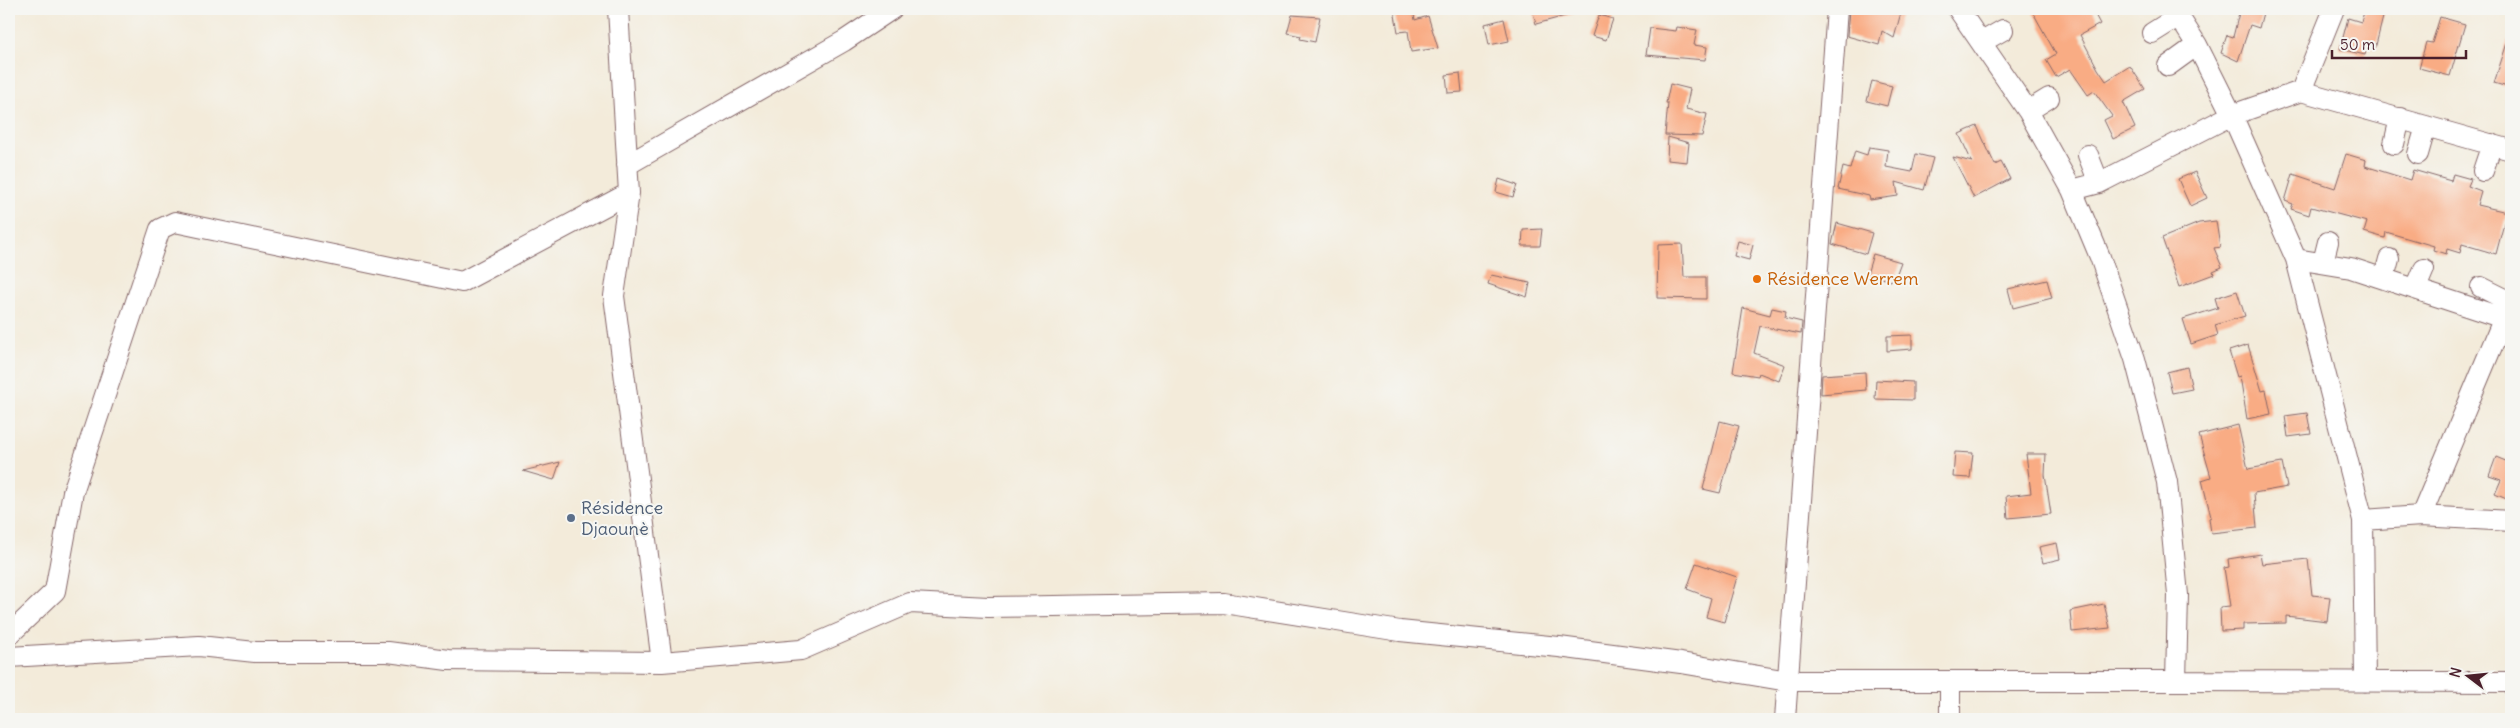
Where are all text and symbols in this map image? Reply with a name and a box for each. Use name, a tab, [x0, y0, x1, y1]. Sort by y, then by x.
scale bar	[2332, 28, 2466, 60]
text: 50 m	[2340, 35, 2375, 54]
place label: Résidence Werrem	[1767, 267, 1919, 290]
marker: Résidence Werrem	[1751, 273, 1763, 285]
place label: Résidence Djaounè	[581, 496, 663, 540]
marker: Résidence Djaounè	[565, 512, 577, 524]
north arrow	[2442, 650, 2492, 700]
text: N	[2446, 665, 2465, 680]

